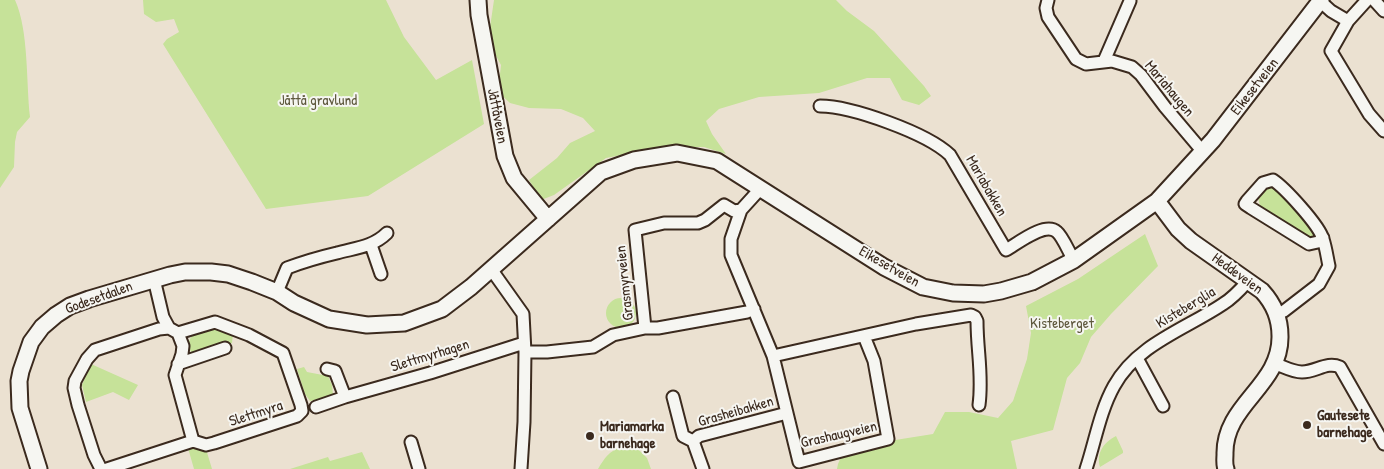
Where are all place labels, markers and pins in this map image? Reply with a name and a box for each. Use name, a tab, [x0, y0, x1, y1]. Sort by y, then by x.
place label: Gautesete barnehage	[1317, 407, 1372, 442]
place label: Mariamarka barnehage	[600, 418, 664, 453]
marker: Gautesete barnehage	[1301, 419, 1313, 431]
marker: Mariamarka barnehage	[584, 430, 596, 442]

